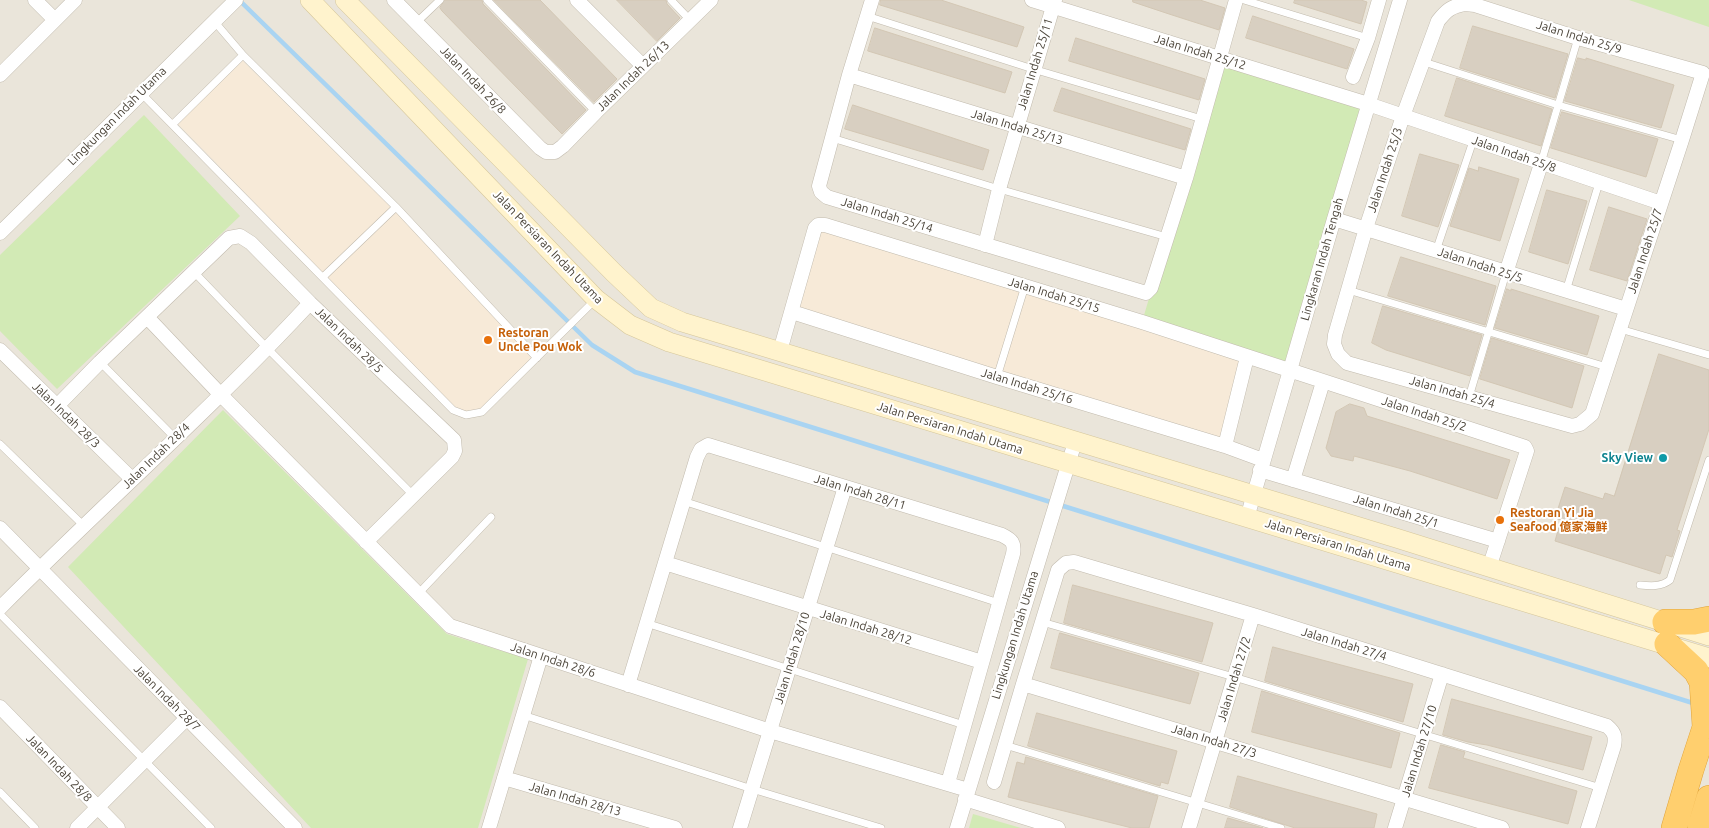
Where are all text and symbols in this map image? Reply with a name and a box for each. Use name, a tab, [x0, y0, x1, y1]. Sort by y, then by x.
street label: Jalan Indah 25/11	[1014, 16, 1056, 112]
street label: Jalan Indah 25/9	[1535, 17, 1623, 57]
street label: Jalan Indah 25/12	[1152, 31, 1248, 73]
street label: Jalan Indah 26/13	[594, 38, 672, 114]
street label: Jalan Indah 26/8	[437, 43, 509, 117]
street label: Lingkungan Indah Utama	[65, 64, 169, 168]
street label: Jalan Indah 25/13	[969, 106, 1065, 148]
street label: Jalan Indah 25/3	[1364, 126, 1406, 214]
street label: Jalan Indah 25/8	[1470, 133, 1558, 175]
street label: Jalan Persiaran Indah Utama	[490, 187, 606, 307]
street label: Jalan Indah 25/14	[839, 194, 935, 236]
street label: Lingkaran Indah Tengah	[1298, 196, 1346, 322]
street label: Jalan Indah 25/7	[1624, 207, 1666, 295]
street label: Jalan Indah 25/5	[1436, 244, 1524, 286]
street label: Jalan Indah 25/15	[1006, 274, 1102, 316]
street label: Jalan Indah 28/5	[312, 304, 386, 376]
place label: Restoran Uncle Pou Wok	[498, 326, 582, 354]
marker: Restoran Uncle Pou Wok	[482, 334, 494, 346]
street label: Jalan Indah 25/16	[979, 365, 1075, 407]
street label: Jalan Indah 25/4	[1408, 373, 1496, 411]
street label: Jalan Indah 28/3	[29, 379, 103, 451]
street label: Jalan Indah 25/2	[1380, 393, 1468, 435]
street label: Jalan Persiaran Indah Utama	[875, 399, 1025, 457]
street label: Jalan Indah 28/4	[119, 420, 193, 492]
place label: Sky View	[1602, 451, 1653, 465]
marker: Sky View	[1657, 452, 1669, 464]
street label: Jalan Indah 28/11	[812, 471, 908, 513]
street label: Jalan Indah 25/1	[1352, 491, 1440, 531]
place label: Restoran Yi Jia Seafood 億家海鲜	[1510, 506, 1608, 534]
marker: Restoran Yi Jia Seafood 億家海鲜	[1494, 514, 1506, 526]
street label: Jalan Persiaran Indah Utama	[1263, 516, 1413, 574]
street label: Lingkungan Indah Utama	[989, 569, 1041, 701]
street label: Jalan Indah 28/12	[818, 606, 914, 648]
street label: Jalan Indah 28/10	[771, 610, 813, 706]
street label: Jalan Indah 27/4	[1300, 624, 1388, 664]
street label: Jalan Indah 27/2	[1214, 635, 1254, 723]
street label: Jalan Indah 28/6	[509, 639, 597, 681]
street label: Jalan Indah 28/7	[131, 662, 203, 734]
street label: Jalan Indah 27/10	[1398, 703, 1440, 799]
street label: Jalan Indah 27/3	[1170, 721, 1258, 761]
street label: Jalan Indah 28/8	[23, 731, 95, 805]
street label: Jalan Indah 28/13	[527, 779, 623, 819]

